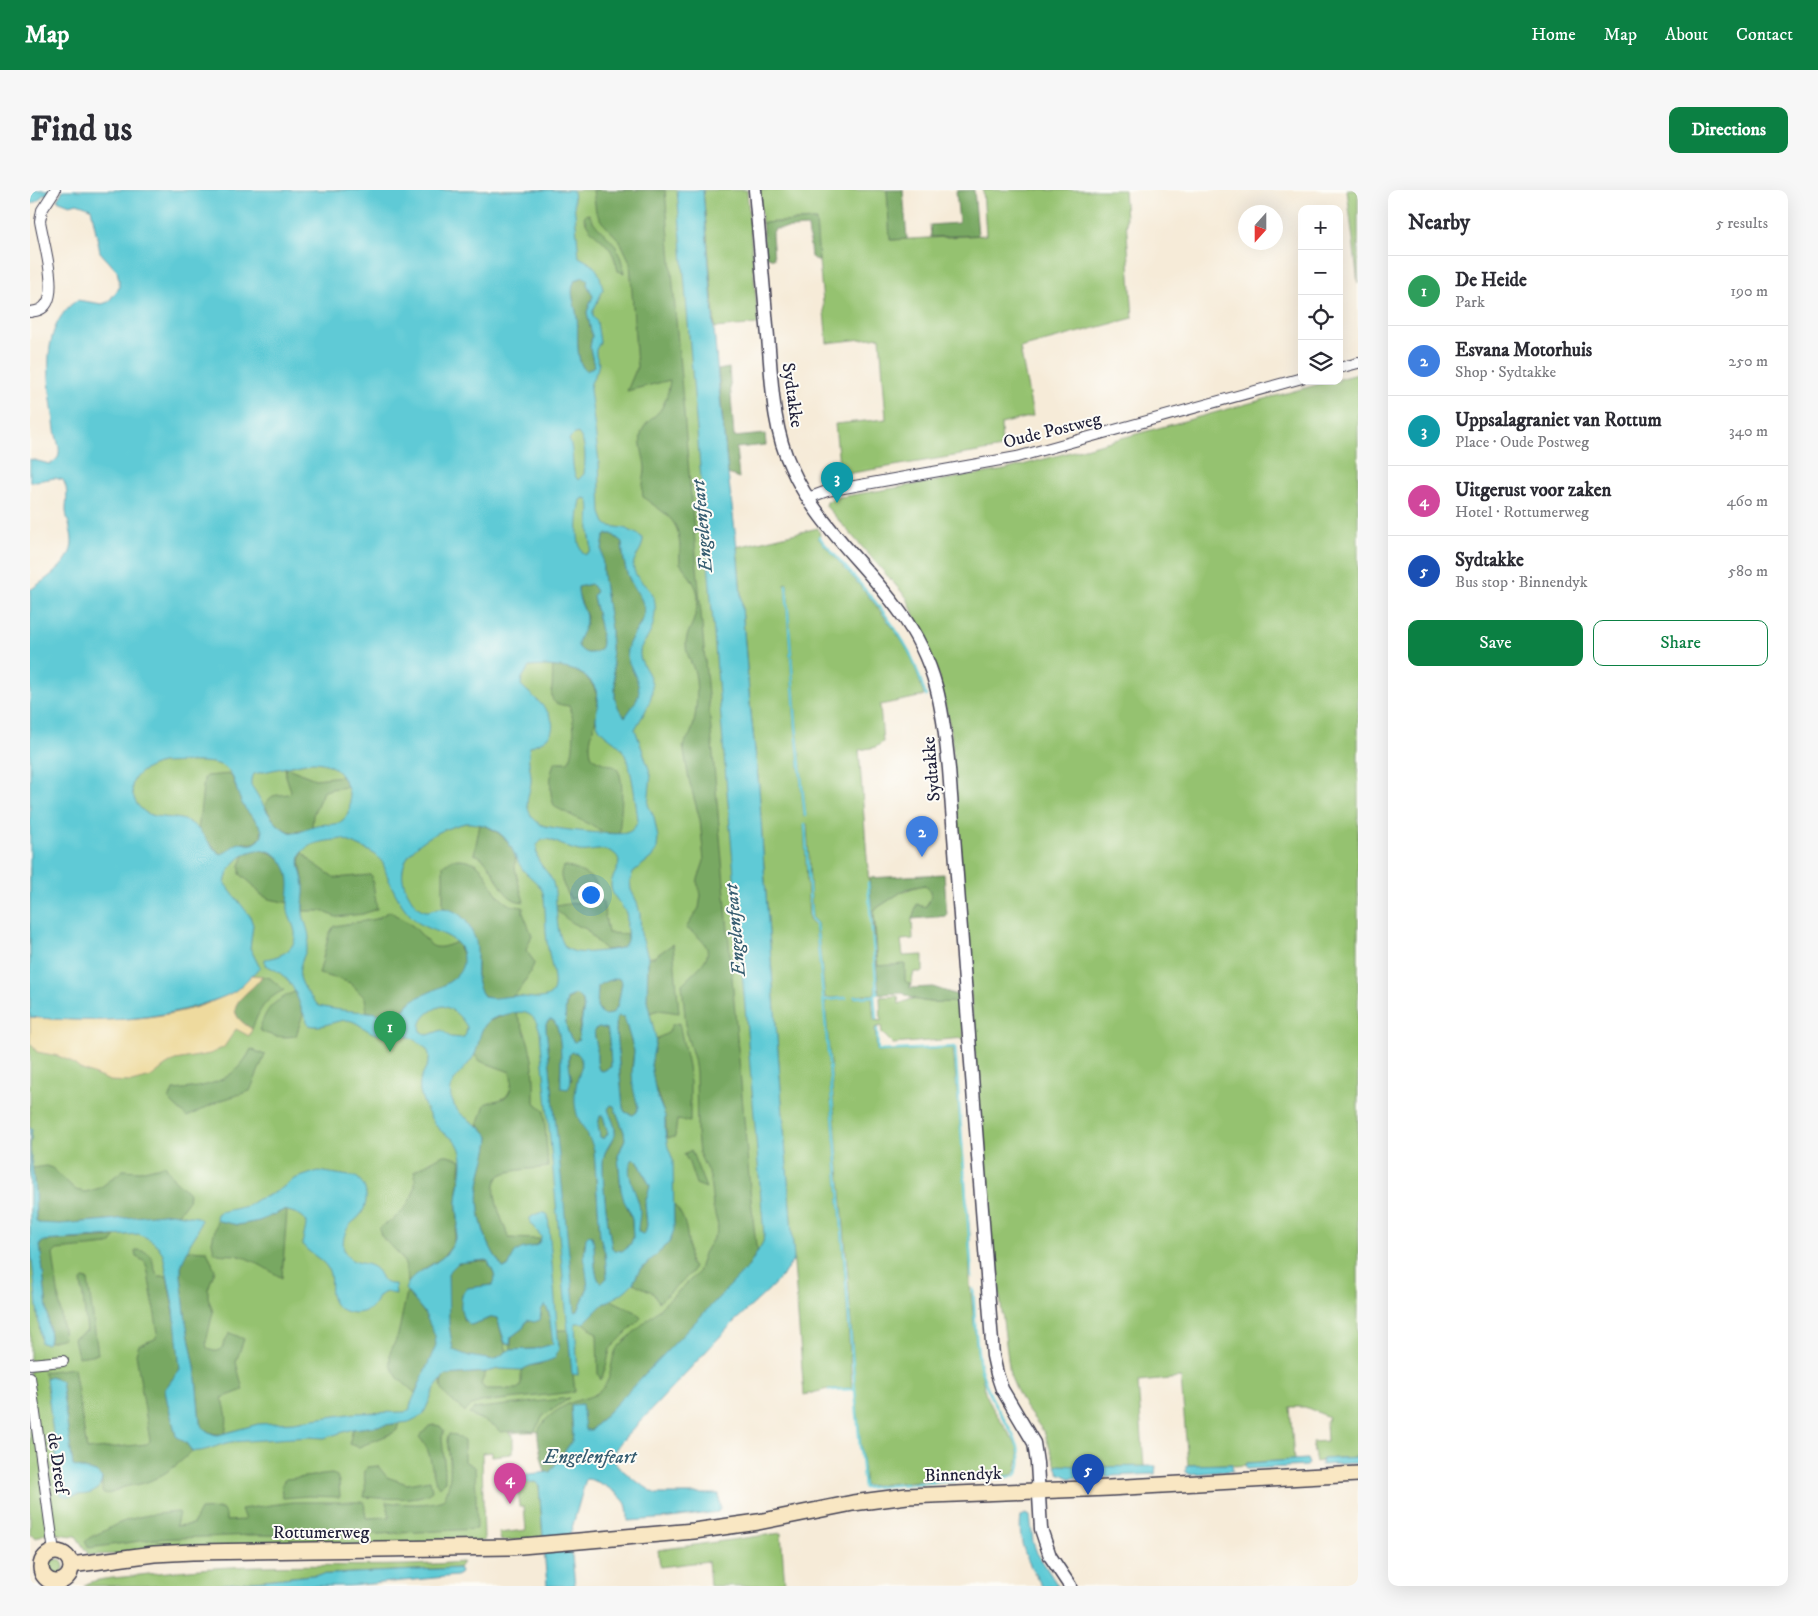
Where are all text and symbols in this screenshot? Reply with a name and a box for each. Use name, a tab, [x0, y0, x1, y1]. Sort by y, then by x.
text: Map	[25, 20, 69, 50]
text: Home	[1531, 24, 1576, 46]
text: Map	[1604, 24, 1637, 46]
text: About	[1665, 24, 1708, 46]
text: Contact	[1736, 24, 1793, 46]
button: Directions	[1669, 107, 1788, 153]
text: Find us	[30, 108, 132, 152]
north arrow	[1238, 205, 1283, 250]
map controls	[1298, 205, 1343, 385]
button: +	[1298, 205, 1343, 250]
text: Nearby	[1408, 210, 1470, 236]
text: 5 results	[1716, 213, 1768, 233]
button: −	[1298, 250, 1343, 295]
text: De Heide	[1455, 269, 1527, 292]
text: 1	[1421, 281, 1427, 301]
text: 190 m	[1730, 281, 1768, 301]
text: Park	[1455, 292, 1485, 312]
button: locate	[1298, 295, 1343, 340]
text: Esvana Motorhuis	[1455, 339, 1592, 362]
button: layers	[1298, 340, 1343, 385]
text: 2	[1420, 351, 1428, 371]
text: 250 m	[1728, 351, 1768, 371]
street label: Sydtakke	[777, 361, 807, 429]
text: Shop · Sydtakke	[1455, 362, 1556, 382]
street label: Oude Postweg	[1001, 408, 1104, 454]
text: Uppsalagraniet van Rottum	[1455, 409, 1662, 432]
text: 3	[1421, 421, 1427, 441]
text: 340 m	[1729, 421, 1768, 441]
text: Place · Oude Postweg	[1455, 432, 1589, 452]
pin: 3	[821, 462, 853, 503]
water label: Engelenfeart	[687, 478, 718, 574]
text: Uitgerust voor zaken	[1455, 479, 1611, 502]
text: 4	[1419, 491, 1429, 511]
text: 460 m	[1726, 491, 1768, 511]
text: Hotel · Rottumerweg	[1455, 502, 1589, 522]
text: Sydtakke	[1455, 549, 1524, 572]
text: 5	[1420, 561, 1428, 581]
text: 580 m	[1728, 561, 1768, 581]
text: Bus stop · Binnendyk	[1455, 572, 1588, 592]
button: Save	[1408, 620, 1583, 666]
button: Share	[1593, 620, 1768, 666]
street label: Sydtakke	[918, 735, 946, 802]
pin: 2	[906, 816, 938, 857]
your location	[578, 882, 604, 908]
water label: Engelenfeart	[720, 882, 751, 978]
pin: 1	[374, 1011, 406, 1052]
street label: de Dreef	[42, 1431, 73, 1498]
water label: Engelenfeart	[543, 1446, 637, 1469]
pin: 5	[1072, 1454, 1104, 1495]
pin: 4	[494, 1463, 526, 1504]
street label: Binnendyk	[924, 1463, 1002, 1487]
street label: Rottumerweg	[273, 1522, 369, 1544]

